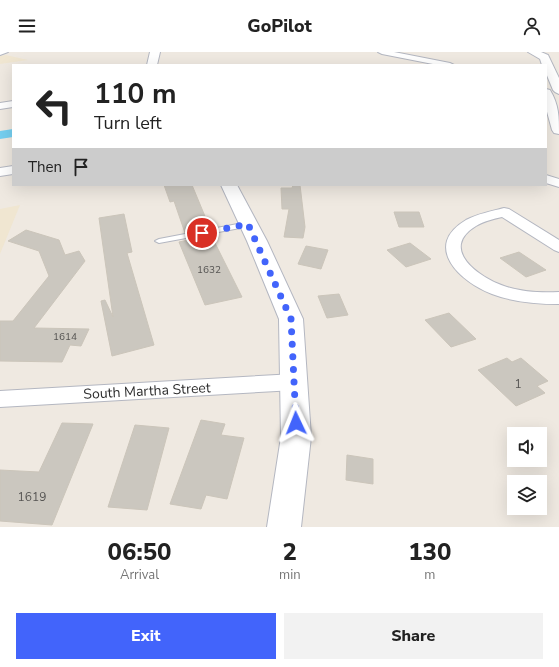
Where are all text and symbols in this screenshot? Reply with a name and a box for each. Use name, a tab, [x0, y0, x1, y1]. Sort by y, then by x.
text: GoPilot	[247, 14, 312, 38]
icon: menu	[16, 15, 38, 37]
icon: person	[521, 15, 543, 37]
text: 110 m	[94, 75, 177, 113]
icon: left	[28, 80, 80, 132]
text: Turn left	[94, 111, 162, 135]
icon: arrive	[70, 156, 92, 178]
text: Then	[28, 157, 62, 177]
pin	[185, 216, 219, 250]
icon: arrive	[191, 222, 213, 244]
house number: 1632	[197, 263, 221, 277]
house number: 1614	[53, 330, 77, 344]
house number: 1	[514, 376, 522, 392]
street label: South Martha Street	[83, 378, 211, 404]
position arrow	[275, 402, 317, 444]
map controls	[507, 427, 547, 515]
button: sound	[507, 427, 547, 467]
button: layers	[507, 475, 547, 515]
house number: 1619	[18, 489, 46, 505]
text: 06:50	[108, 536, 171, 568]
text: 2	[283, 536, 297, 568]
text: 130	[408, 536, 451, 568]
text: Arrival	[120, 566, 159, 584]
text: min	[279, 566, 301, 584]
text: m	[424, 566, 435, 584]
button: Exit	[16, 613, 276, 659]
button: Share	[284, 613, 543, 659]

